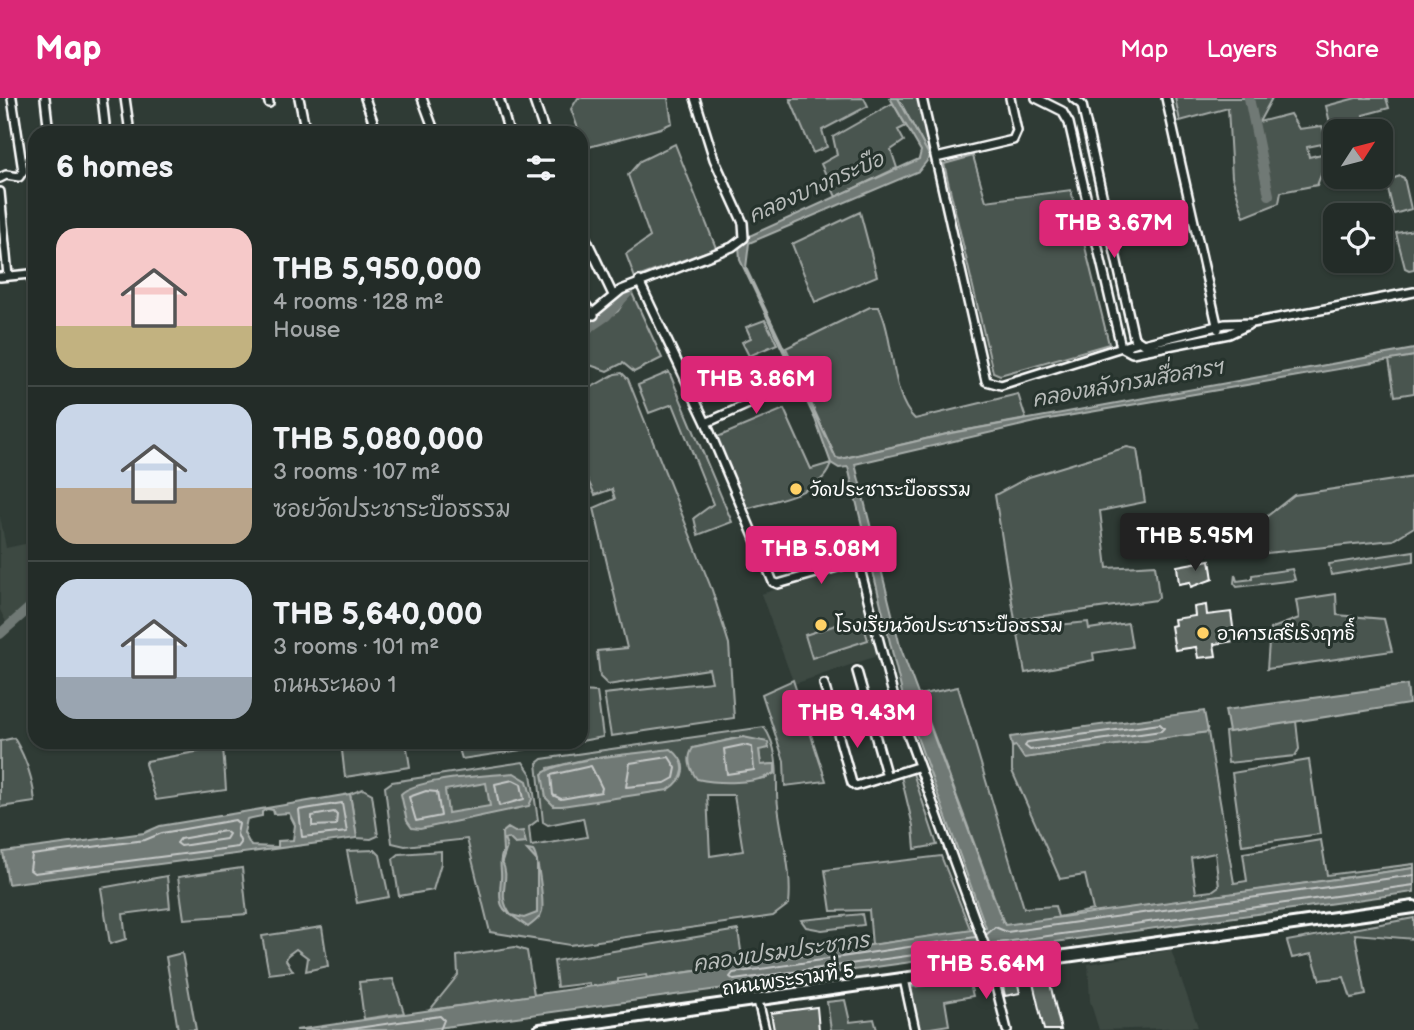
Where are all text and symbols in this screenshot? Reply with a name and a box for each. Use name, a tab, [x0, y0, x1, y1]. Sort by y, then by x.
text: Map	[35, 29, 101, 69]
text: Map	[1120, 35, 1168, 64]
text: Layers	[1206, 35, 1277, 64]
text: Share	[1315, 35, 1379, 64]
north arrow	[1323, 119, 1393, 189]
map controls	[1323, 119, 1393, 273]
water label: คลองบางกระบือ	[744, 145, 889, 228]
icon: filters	[522, 149, 560, 187]
text: 6 homes	[56, 150, 173, 186]
pin: THB 3.67M	[1034, 200, 1194, 260]
button: locate	[1323, 203, 1393, 273]
text: THB 3.67M	[1055, 209, 1173, 237]
text: THB 5,950,000	[273, 252, 482, 288]
icon: home	[112, 256, 196, 340]
text: 4 rooms · 128 m²	[273, 288, 444, 316]
text: House	[273, 316, 340, 344]
water label: คลองหลังกรมสื่อสารฯ	[1029, 347, 1227, 413]
pin: THB 3.86M	[676, 356, 836, 416]
text: THB 3.86M	[697, 365, 815, 393]
text: THB 5,080,000	[273, 422, 484, 458]
icon: home	[112, 432, 196, 516]
text: 3 rooms · 107 m²	[273, 458, 440, 486]
place label: วัดประชาระบือธรรม	[810, 478, 971, 502]
marker: วัดประชาระบือธรรม	[788, 481, 804, 497]
text: ซอยวัดประชาระบือธรรม	[273, 496, 511, 524]
pin: THB 5.95M	[1115, 514, 1275, 573]
text: THB 5.95M	[1136, 522, 1254, 550]
pin: THB 5.08M	[741, 526, 901, 586]
text: THB 5.08M	[762, 535, 880, 563]
text: THB 5,640,000	[273, 597, 483, 633]
icon: home	[112, 607, 196, 691]
place label: โรงเรียนวัดประชาระบือธรรม	[835, 613, 1063, 638]
marker: โรงเรียนวัดประชาระบือธรรม	[813, 617, 829, 633]
place label: อาคารเสรีเริงฤทธิ์	[1217, 617, 1355, 646]
marker: อาคารเสรีเริงฤทธิ์	[1195, 625, 1211, 641]
text: 3 rooms · 101 m²	[273, 633, 439, 661]
text: ถนนระนอง 1	[273, 671, 396, 699]
pin: THB 9.43M	[777, 690, 937, 750]
text: THB 9.43M	[798, 699, 916, 727]
water label: คลองเปรมประชากร	[691, 927, 873, 977]
pin: THB 5.64M	[906, 942, 1066, 1001]
text: THB 5.64M	[927, 950, 1045, 978]
street label: ถนนพระรามที่ 5	[720, 953, 856, 1001]

